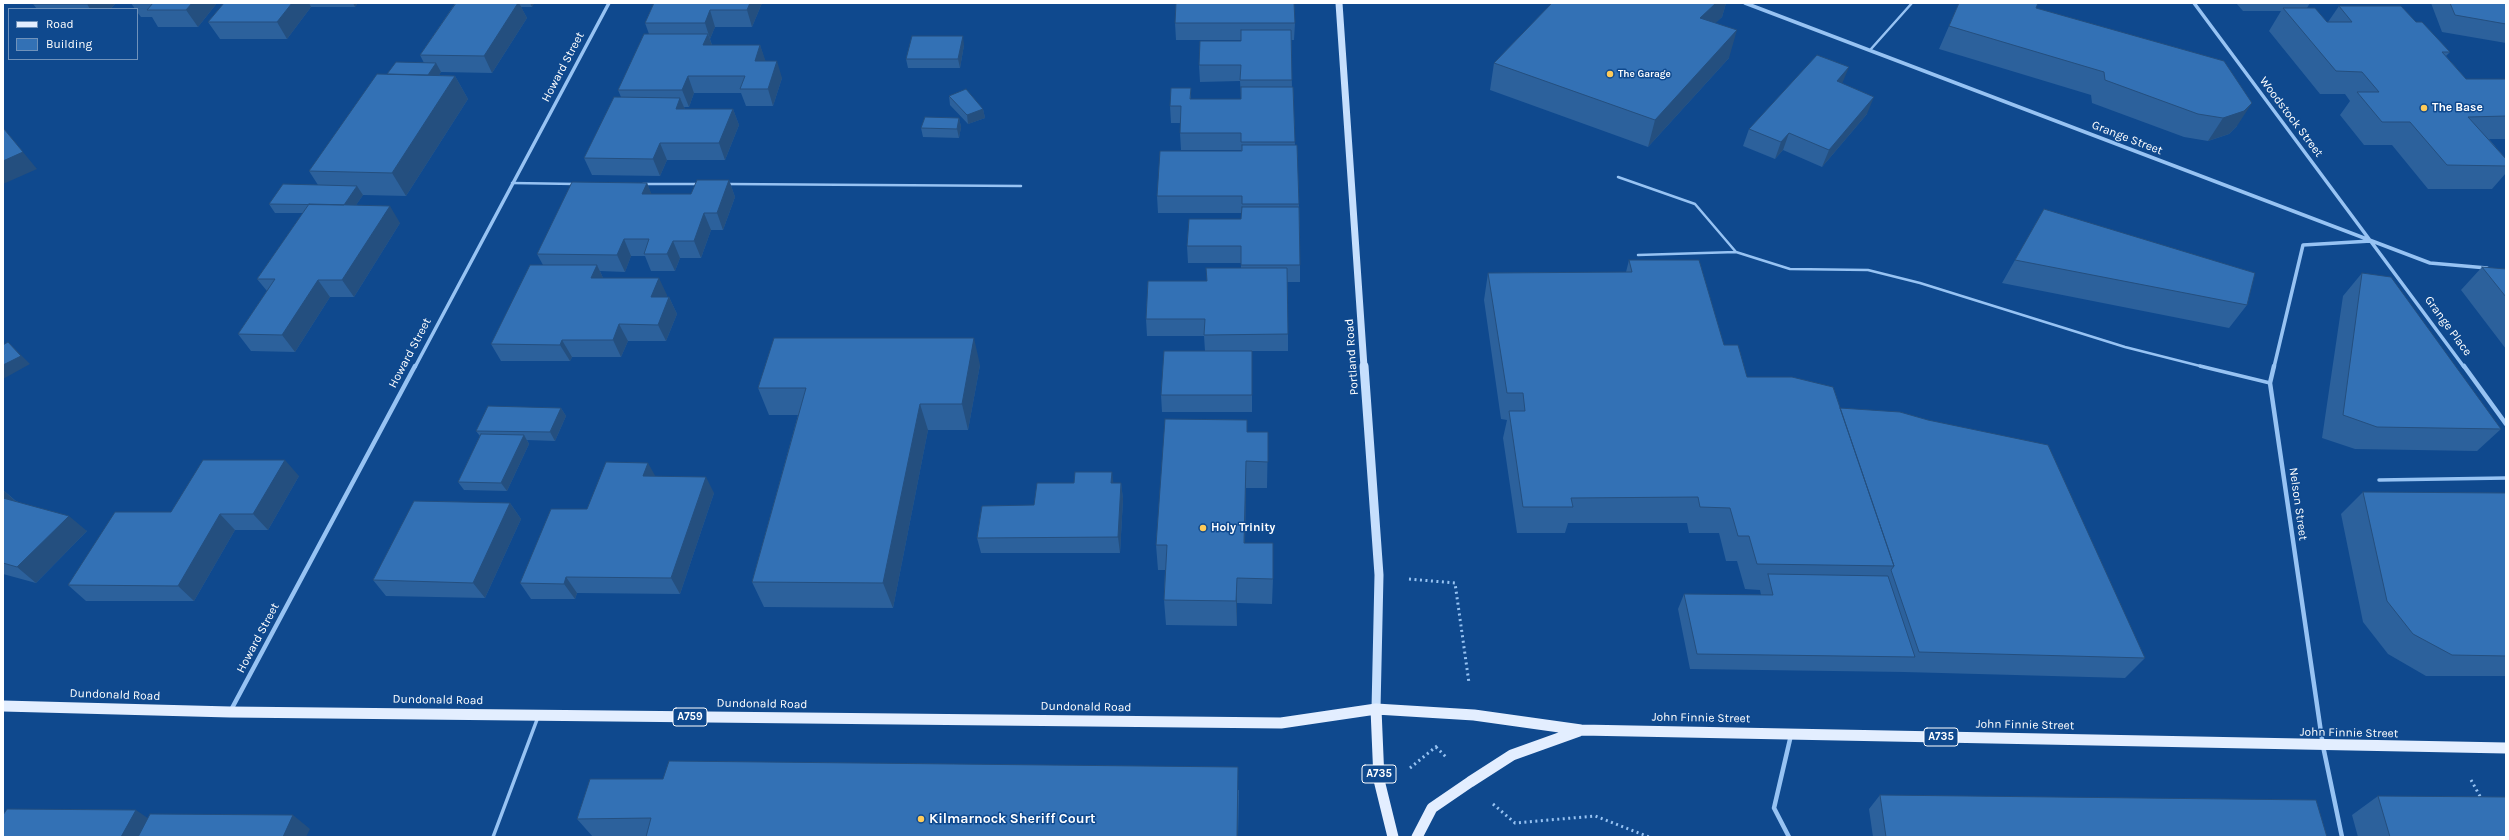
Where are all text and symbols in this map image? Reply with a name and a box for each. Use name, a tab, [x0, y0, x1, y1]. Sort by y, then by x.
legend	[8, 8, 138, 60]
text: Road	[46, 17, 74, 31]
street label: Howard Street	[539, 30, 587, 104]
text: Building	[46, 37, 92, 51]
place label: The Garage	[1618, 68, 1671, 80]
marker: The Garage	[1605, 69, 1615, 79]
street label: Woodstock Street	[2256, 74, 2326, 160]
place label: The Base	[2432, 101, 2483, 115]
marker: The Base	[2419, 103, 2429, 113]
street label: Grange Street	[2090, 118, 2164, 158]
street label: Grange Place	[2421, 293, 2475, 359]
street label: Howard Street	[386, 316, 434, 390]
street label: Portland Road	[1342, 318, 1362, 396]
street label: Nelson Street	[2286, 467, 2310, 541]
place label: Holy Trinity	[1211, 521, 1275, 535]
marker: Holy Trinity	[1198, 523, 1208, 533]
street label: Howard Street	[234, 601, 282, 675]
street label: Dundonald Road	[69, 686, 161, 704]
street label: Dundonald Road	[392, 692, 484, 708]
street label: Dundonald Road	[716, 696, 808, 712]
street label: Dundonald Road	[1040, 699, 1132, 715]
road number: A759	[673, 708, 707, 726]
street label: John Finnie Street	[1652, 710, 1750, 726]
street label: John Finnie Street	[1976, 717, 2074, 733]
street label: John Finnie Street	[2300, 725, 2398, 741]
road number: A735	[1924, 728, 1958, 746]
road number: A735	[1362, 765, 1396, 783]
place label: Kilmarnock Sheriff Court	[929, 811, 1095, 827]
marker: Kilmarnock Sheriff Court	[916, 814, 926, 824]

